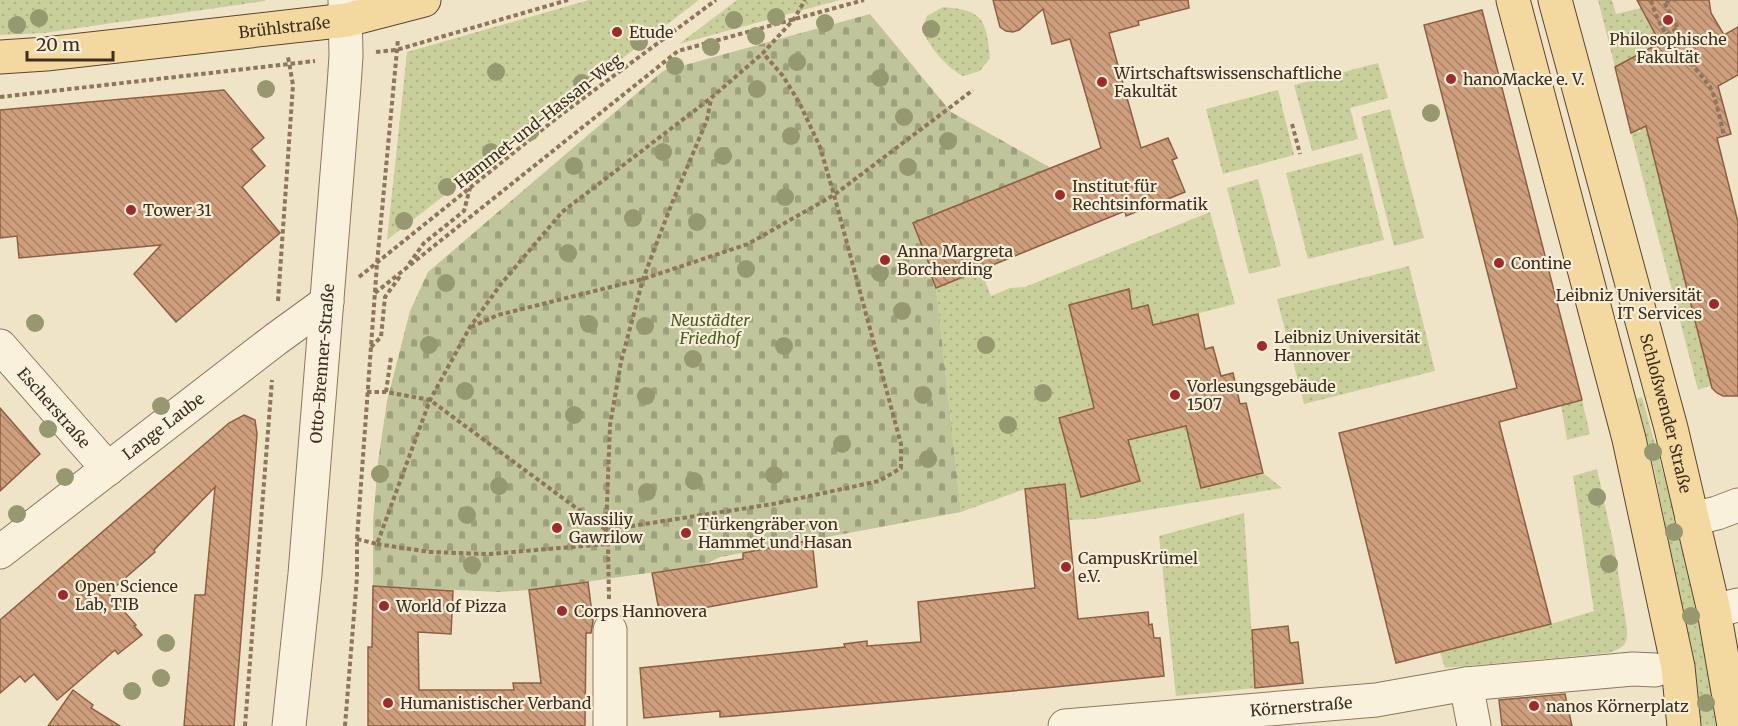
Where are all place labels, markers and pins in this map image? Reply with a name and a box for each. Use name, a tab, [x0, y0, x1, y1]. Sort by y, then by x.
marker: Philosophische Fakultät	[1661, 13, 1675, 27]
place label: Etude	[629, 22, 673, 42]
marker: Etude	[610, 25, 624, 39]
place label: Philosophische Fakultät	[1609, 29, 1727, 67]
place label: Wirtschaftswissenschaftliche Fakultät	[1113, 63, 1342, 101]
place label: hanoMacke e. V.	[1463, 69, 1585, 89]
marker: hanoMacke e. V.	[1444, 72, 1458, 86]
marker: Wirtschaftswissenschaftliche Fakultät	[1095, 75, 1109, 89]
place label: Institut für Rechtsinformatik	[1072, 176, 1209, 214]
marker: Institut für Rechtsinformatik	[1053, 188, 1067, 202]
place label: Tower 31	[143, 200, 211, 220]
marker: Tower 31	[124, 203, 138, 217]
place label: Anna Margreta Borcherding	[896, 241, 1014, 279]
marker: Anna Margreta Borcherding	[878, 253, 892, 267]
place label: Contine	[1511, 253, 1571, 273]
marker: Contine	[1492, 256, 1506, 270]
place label: Leibniz Universität IT Services	[1556, 285, 1703, 323]
marker: Leibniz Universität IT Services	[1707, 297, 1721, 311]
place label: Leibniz Universität Hannover	[1274, 327, 1421, 365]
marker: Leibniz Universität Hannover	[1255, 339, 1269, 353]
place label: Vorlesungsgebäude 1507	[1186, 376, 1336, 414]
marker: Vorlesungsgebäude 1507	[1168, 388, 1182, 402]
place label: Wassiliy Gawrilow	[568, 509, 643, 547]
place label: Türkengräber von Hammet und Hasan	[698, 514, 852, 552]
marker: Wassiliy Gawrilow	[550, 521, 564, 535]
marker: Türkengräber von Hammet und Hasan	[679, 526, 693, 540]
place label: CampusKrümel e.V.	[1078, 548, 1198, 586]
marker: CampusKrümel e.V.	[1059, 560, 1073, 574]
place label: Open Science Lab, TIB	[75, 576, 178, 614]
marker: Open Science Lab, TIB	[56, 588, 70, 602]
place label: World of Pizza	[395, 596, 507, 616]
marker: World of Pizza	[377, 599, 391, 613]
place label: Corps Hannovera	[574, 601, 707, 621]
marker: Corps Hannovera	[555, 604, 569, 618]
place label: Humanistischer Verband	[400, 693, 592, 713]
marker: Humanistischer Verband	[381, 696, 395, 710]
place label: nanos Körnerplatz	[1546, 696, 1689, 716]
marker: nanos Körnerplatz	[1527, 699, 1541, 713]

